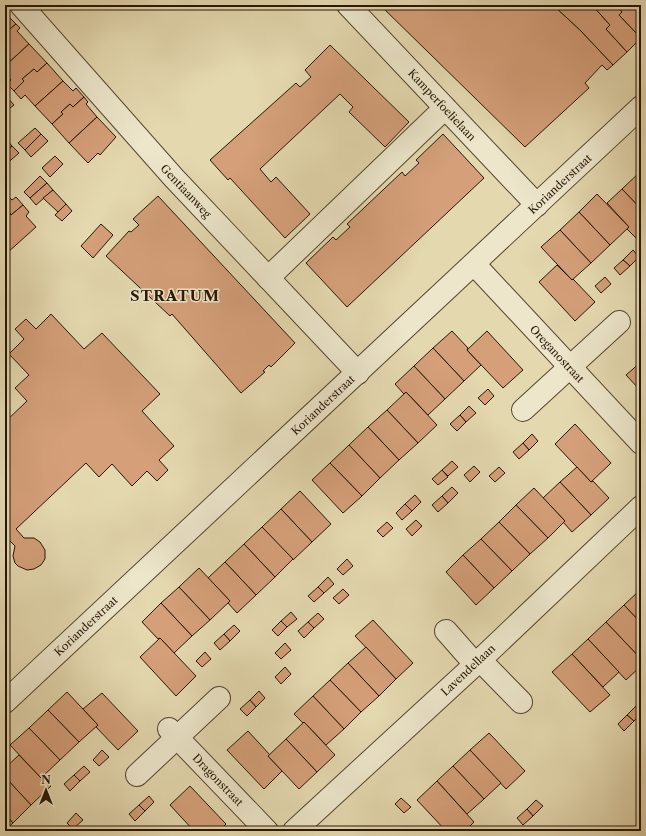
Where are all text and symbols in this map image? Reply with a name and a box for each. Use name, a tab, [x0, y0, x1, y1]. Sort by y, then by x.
street label: Kamperfoelielaan	[405, 66, 479, 144]
street label: Korianderstraat	[525, 151, 595, 217]
street label: Gentiaanweg	[158, 161, 214, 221]
district label: STRATUM	[130, 286, 220, 305]
street label: Oreganostraat	[527, 322, 587, 386]
street label: Korianderstraat	[288, 372, 358, 438]
street label: Korianderstraat	[51, 593, 121, 659]
street label: Lavendellaan	[438, 641, 498, 699]
street label: Dragonstraat	[190, 751, 247, 809]
north arrow	[26, 770, 66, 810]
text: N	[41, 773, 51, 787]

